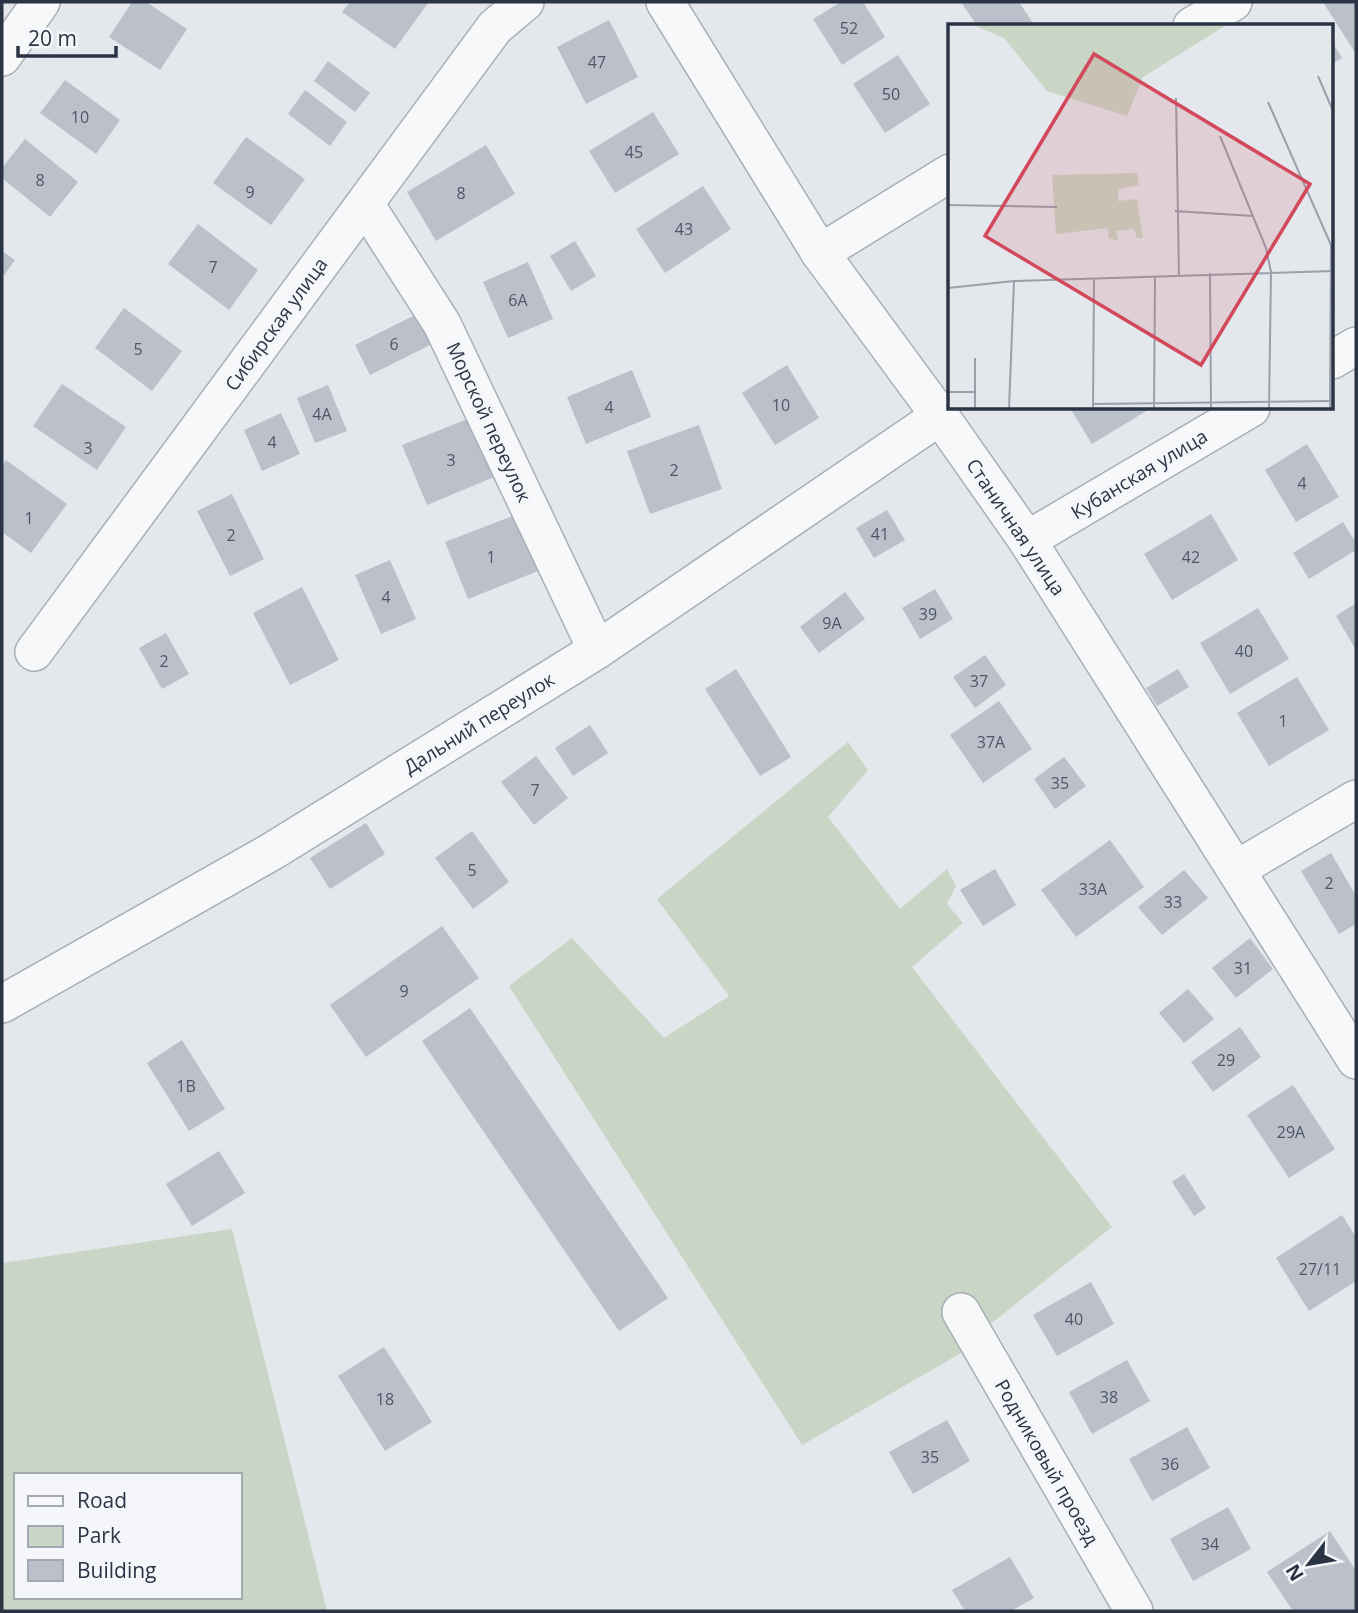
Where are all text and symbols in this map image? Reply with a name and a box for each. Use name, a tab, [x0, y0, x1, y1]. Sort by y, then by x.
scale bar	[18, 14, 116, 58]
house number: 52	[840, 17, 858, 39]
text: 20 m	[28, 24, 77, 52]
inset map	[948, 24, 1334, 410]
house number: 47	[588, 51, 606, 73]
house number: 50	[882, 83, 900, 105]
house number: 10	[71, 106, 89, 128]
house number: 45	[625, 141, 643, 163]
house number: 8	[35, 169, 45, 191]
house number: 9	[245, 181, 255, 203]
house number: 8	[456, 182, 466, 204]
house number: 43	[675, 218, 693, 240]
street label: Сибирская улица	[219, 252, 333, 396]
house number: 7	[208, 256, 218, 278]
house number: 6А	[508, 289, 529, 311]
house number: 6	[389, 333, 399, 355]
house number: 5	[133, 338, 143, 360]
street label: Морской переулок	[440, 338, 538, 506]
house number: 10	[772, 394, 790, 416]
house number: 4	[604, 396, 614, 418]
house number: 4А	[312, 403, 333, 425]
street label: Кубанская улица	[1066, 423, 1212, 525]
house number: 4	[267, 431, 277, 453]
house number: 3	[83, 437, 93, 459]
house number: 3	[446, 449, 456, 471]
street label: Станичная улица	[960, 453, 1072, 601]
house number: 2	[669, 459, 679, 481]
house number: 4	[1297, 472, 1307, 494]
house number: 1	[24, 507, 34, 529]
house number: 41	[871, 523, 889, 545]
house number: 2	[226, 524, 236, 546]
house number: 1	[486, 546, 496, 568]
house number: 42	[1182, 546, 1200, 568]
house number: 4	[381, 586, 391, 608]
house number: 39	[919, 603, 937, 625]
house number: 9А	[822, 612, 843, 634]
house number: 40	[1235, 640, 1253, 662]
house number: 2	[159, 650, 169, 672]
street label: Дальний переулок	[399, 666, 559, 780]
house number: 37	[970, 670, 988, 692]
house number: 1	[1278, 710, 1288, 732]
house number: 37А	[977, 731, 1006, 753]
house number: 35	[1051, 772, 1069, 794]
house number: 7	[530, 779, 540, 801]
house number: 5	[467, 859, 477, 881]
house number: 2	[1324, 872, 1334, 894]
house number: 33А	[1079, 878, 1108, 900]
house number: 33	[1164, 891, 1182, 913]
house number: 31	[1234, 957, 1252, 979]
house number: 9	[399, 980, 409, 1002]
house number: 29	[1217, 1049, 1235, 1071]
house number: 1В	[176, 1075, 196, 1097]
house number: 29А	[1277, 1121, 1306, 1143]
house number: 27/11	[1299, 1258, 1341, 1280]
house number: 40	[1065, 1308, 1083, 1330]
street label: Родниковый проезд	[989, 1374, 1105, 1550]
house number: 38	[1100, 1386, 1118, 1408]
house number: 18	[376, 1388, 394, 1410]
house number: 35	[921, 1446, 939, 1468]
house number: 36	[1161, 1453, 1179, 1475]
legend	[14, 1473, 242, 1599]
text: Road	[77, 1486, 127, 1514]
text: Park	[77, 1521, 121, 1549]
north arrow	[1274, 1529, 1344, 1599]
house number: 34	[1201, 1533, 1219, 1555]
text: Building	[77, 1556, 156, 1584]
text: N	[1279, 1559, 1310, 1586]

